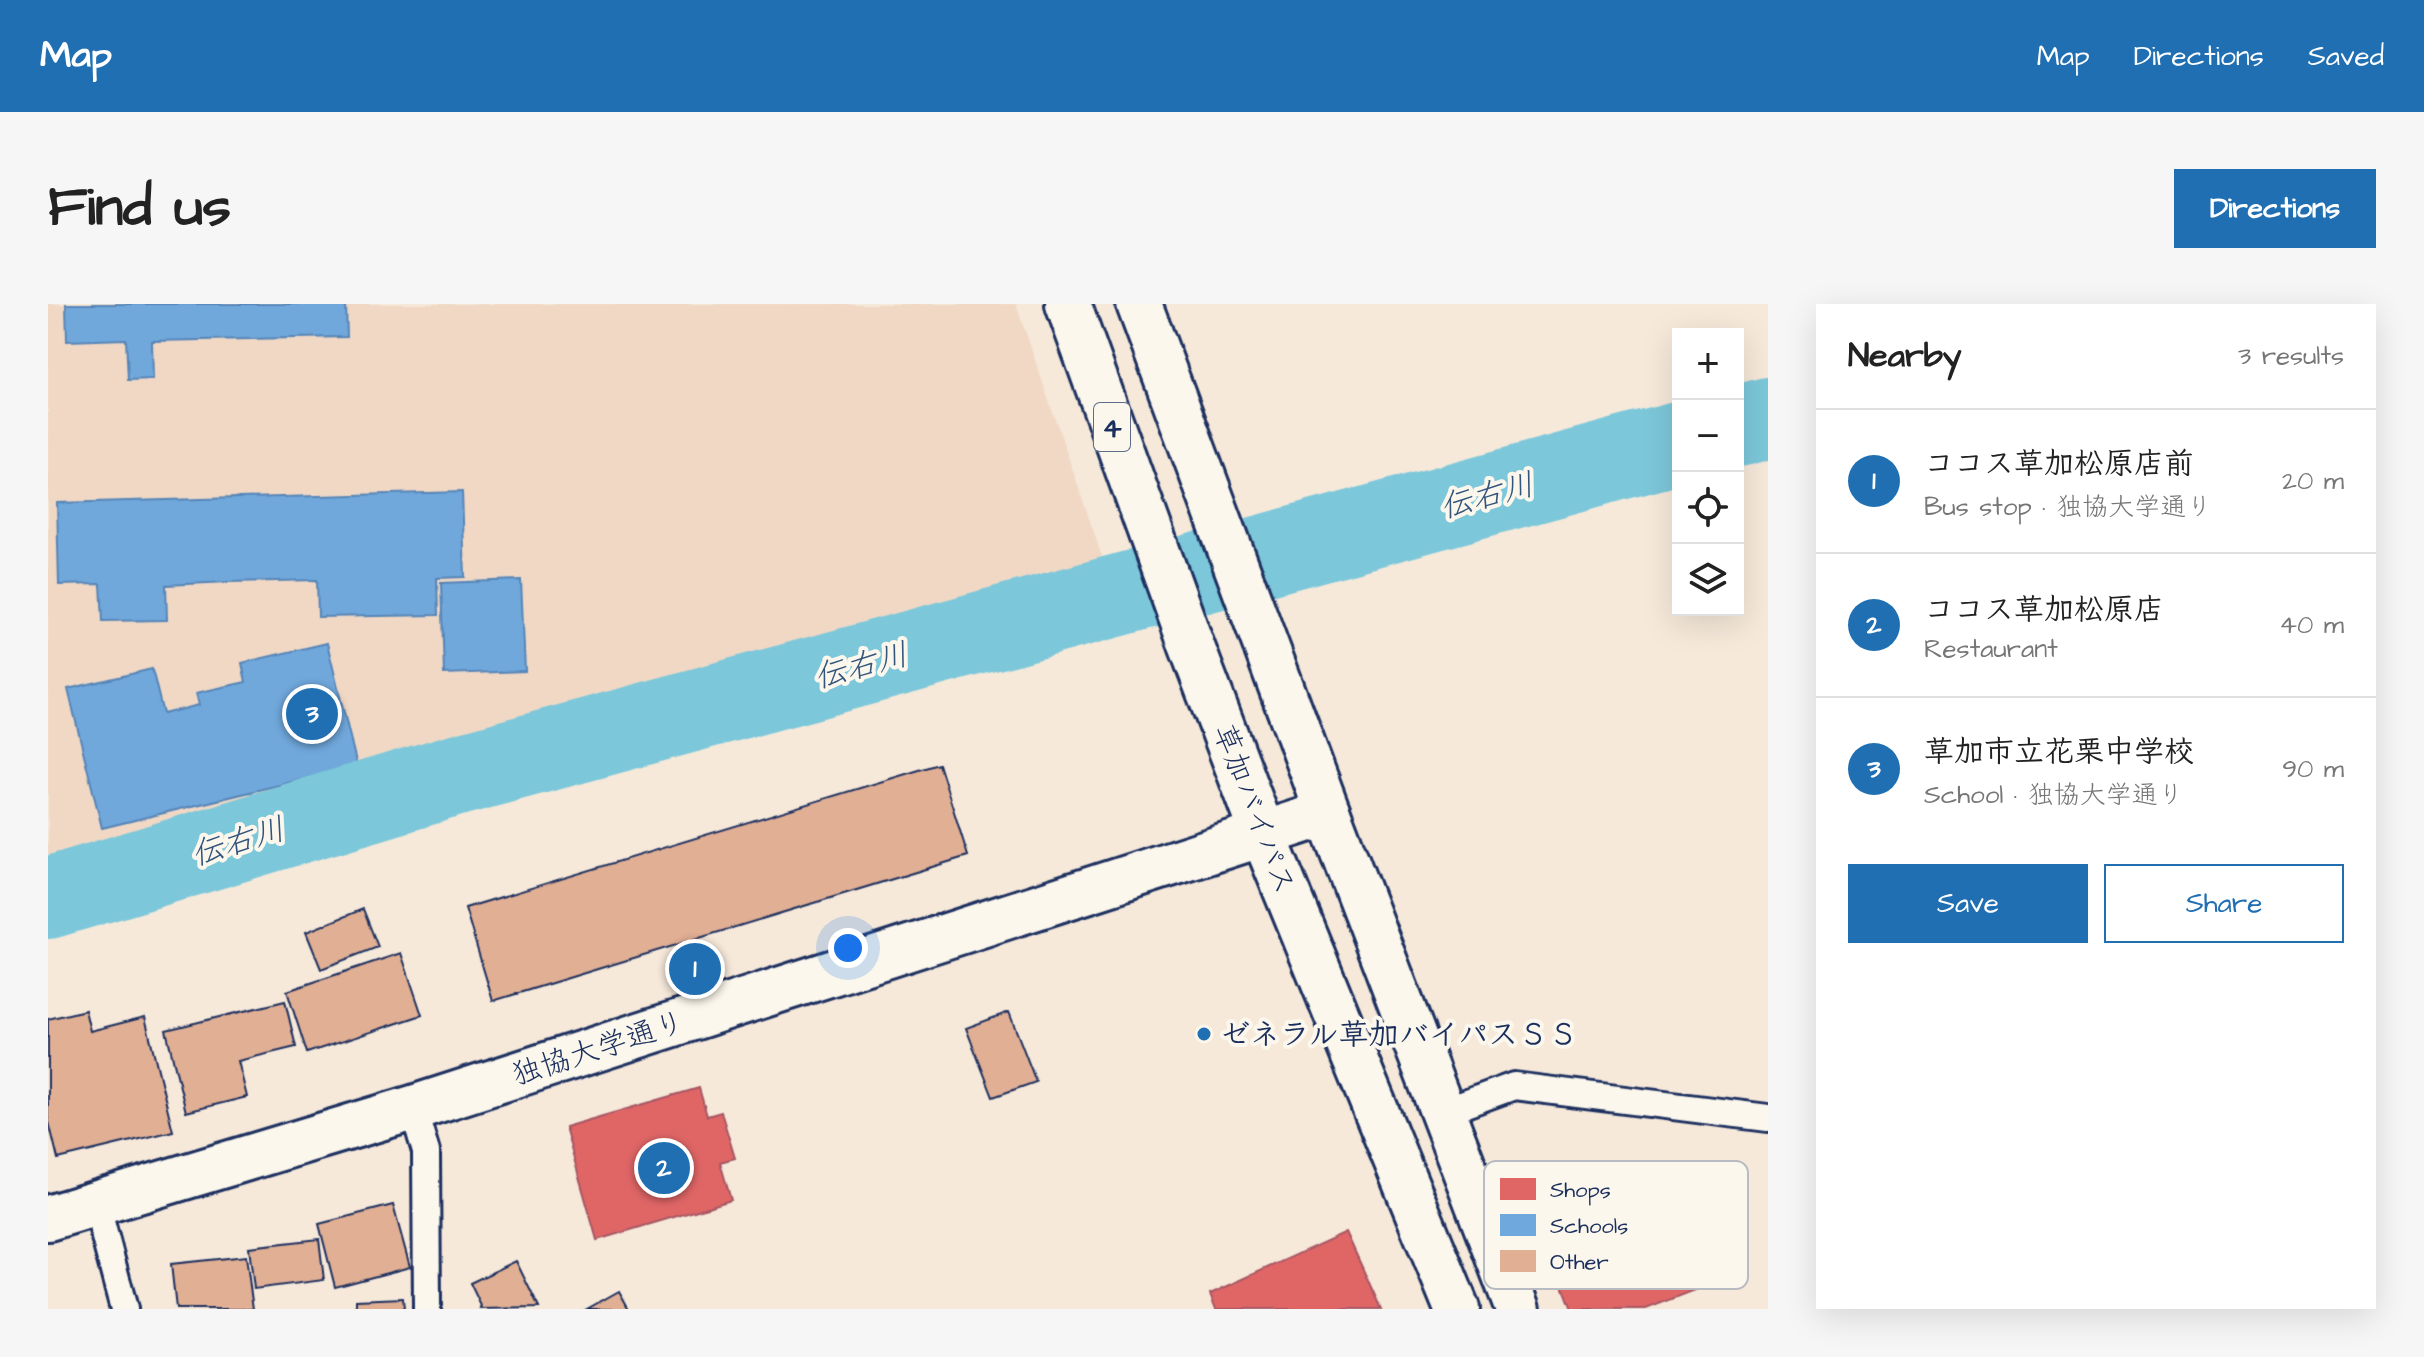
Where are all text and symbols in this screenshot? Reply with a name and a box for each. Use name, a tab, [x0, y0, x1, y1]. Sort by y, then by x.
text: Map	[40, 30, 112, 82]
text: Map	[2037, 37, 2090, 76]
text: Directions	[2134, 37, 2264, 76]
text: Saved	[2308, 37, 2384, 76]
text: Find us	[48, 169, 231, 247]
button: Directions	[2174, 169, 2376, 248]
map controls	[1672, 328, 1744, 616]
button: +	[1672, 328, 1744, 400]
text: Nearby	[1848, 332, 1962, 380]
text: 3 results	[2238, 338, 2344, 374]
button: −	[1672, 400, 1744, 472]
road number: 4	[1094, 403, 1130, 451]
text: ココス草加松原店前	[1924, 443, 2194, 485]
water label: 伝右川	[1435, 462, 1540, 531]
text: 1	[1872, 463, 1876, 499]
text: 20 m	[2282, 463, 2344, 499]
button: locate	[1672, 472, 1744, 544]
text: Bus stop · 独協大学通り	[1924, 489, 2212, 525]
button: layers	[1672, 544, 1744, 616]
text: ココス草加松原店	[1924, 589, 2164, 631]
text: 2	[1867, 607, 1881, 643]
text: 40 m	[2279, 607, 2344, 643]
text: Restaurant	[1924, 631, 2058, 667]
water label: 伝右川	[809, 632, 914, 701]
pin: 3	[286, 684, 338, 744]
street label: 草加バイパス	[1202, 718, 1306, 901]
text: 草加市立花栗中学校	[1924, 731, 2194, 773]
text: 3	[1867, 751, 1881, 787]
text: 90 m	[2282, 751, 2344, 787]
text: School · 独協大学通り	[1924, 777, 2184, 813]
water label: 伝右川	[186, 807, 291, 878]
button: Save	[1848, 864, 2088, 943]
button: Share	[2104, 864, 2344, 943]
your location	[828, 928, 868, 968]
pin: 1	[669, 939, 721, 999]
street label: 独協大学通り	[506, 1001, 690, 1097]
place label: ゼネラル草加バイパスＳＳ	[1220, 1014, 1578, 1056]
marker: ゼネラル草加バイパスＳＳ	[1195, 1025, 1213, 1043]
pin: 2	[638, 1138, 690, 1198]
legend	[1484, 1161, 1748, 1289]
text: Shops	[1550, 1175, 1611, 1206]
text: Schools	[1550, 1211, 1628, 1242]
text: Other	[1550, 1247, 1609, 1278]

